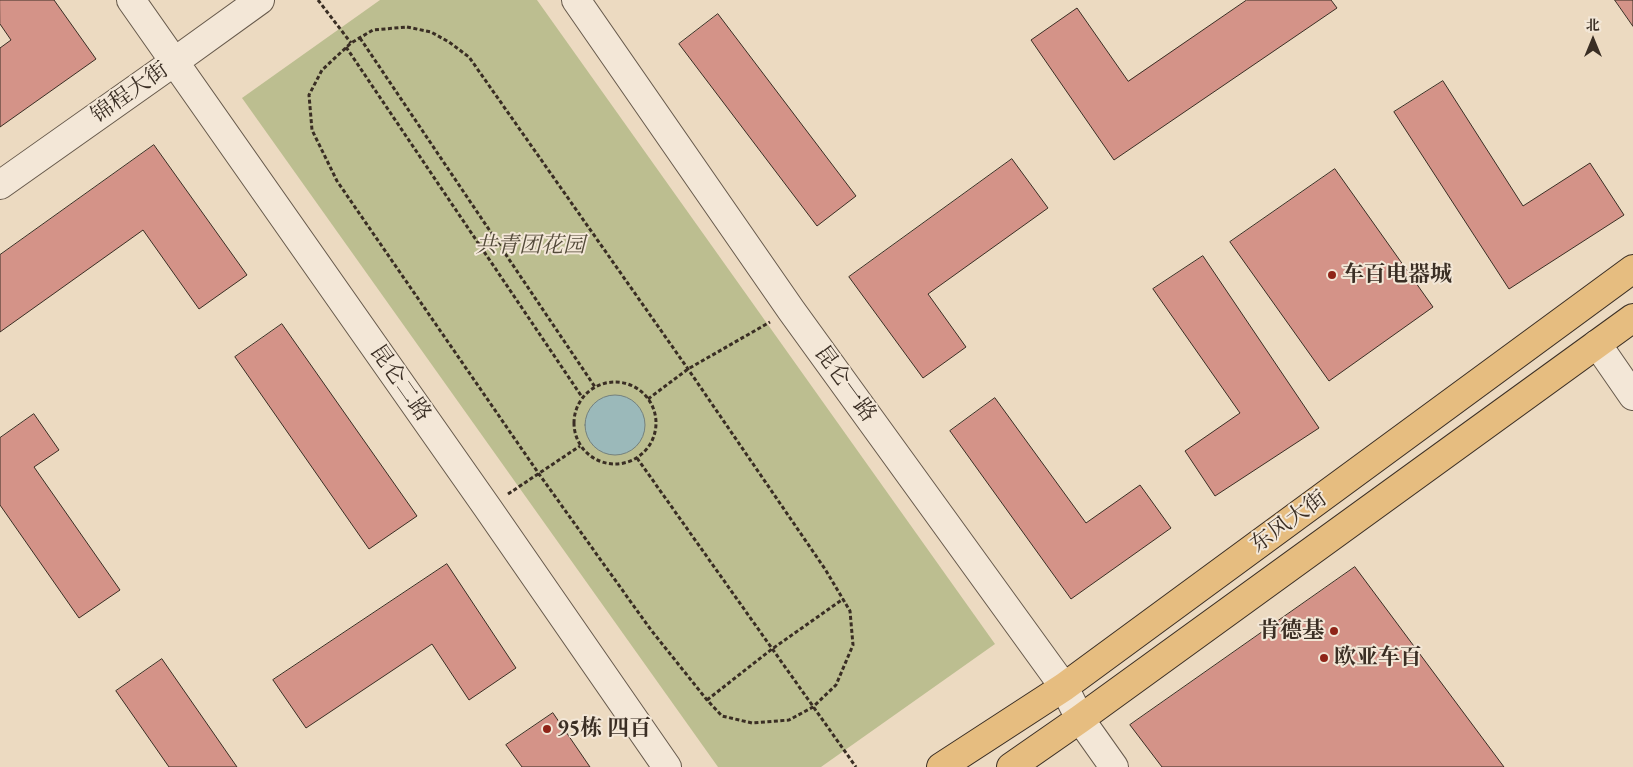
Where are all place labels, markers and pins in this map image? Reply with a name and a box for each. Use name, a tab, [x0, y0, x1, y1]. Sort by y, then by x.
place label: 车百电器城	[1342, 262, 1452, 288]
marker: 车百电器城	[1326, 269, 1338, 281]
place label: 肯德基	[1258, 618, 1324, 644]
marker: 肯德基	[1328, 625, 1340, 637]
place label: 欧亚车百	[1334, 645, 1422, 671]
marker: 欧亚车百	[1318, 652, 1330, 664]
place label: 95栋 四百	[557, 716, 651, 742]
marker: 95栋 四百	[541, 723, 553, 735]

